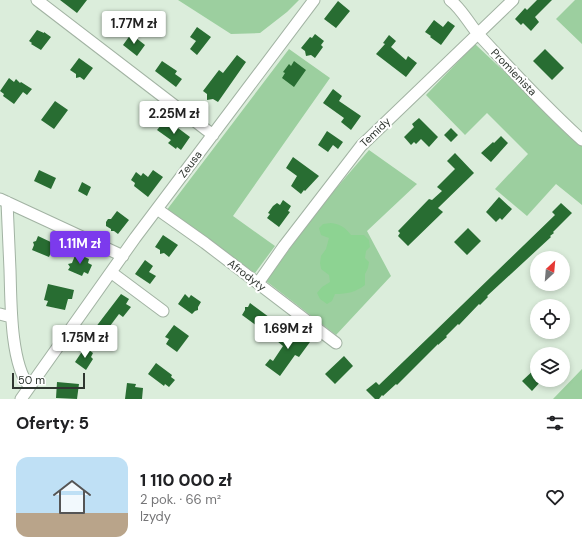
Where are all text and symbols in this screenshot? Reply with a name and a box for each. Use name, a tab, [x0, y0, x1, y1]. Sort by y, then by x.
pin: 1.77M zł	[93, 11, 175, 45]
text: 1.77M zł	[111, 15, 157, 32]
street label: Promienista	[488, 46, 540, 98]
pin: 2.25M zł	[133, 101, 215, 135]
text: 2.25M zł	[148, 105, 200, 122]
street label: Temidy	[357, 114, 393, 150]
street label: Zeusa	[175, 148, 205, 180]
pin: 1.11M zł	[39, 231, 121, 265]
text: 1.11M zł	[59, 235, 101, 252]
north arrow	[530, 251, 570, 291]
map controls	[530, 251, 570, 387]
street label: Afrodyty	[225, 256, 269, 294]
button: locate	[530, 299, 570, 339]
pin: 1.69M zł	[247, 316, 329, 350]
text: 1.69M zł	[264, 320, 312, 337]
pin: 1.75M zł	[44, 325, 126, 359]
text: 1.75M zł	[61, 329, 109, 346]
button: layers	[530, 347, 570, 387]
scale bar	[12, 371, 85, 390]
text: 50 m	[18, 373, 45, 387]
text: Oferty: 5	[16, 412, 89, 434]
icon: filters	[544, 412, 566, 434]
text: 1 110 000 zł	[140, 469, 232, 491]
icon: home	[48, 473, 96, 521]
icon: heart	[544, 486, 566, 508]
text: 2 pok. · 66 m²	[140, 491, 221, 508]
text: Izydy	[140, 508, 171, 525]

